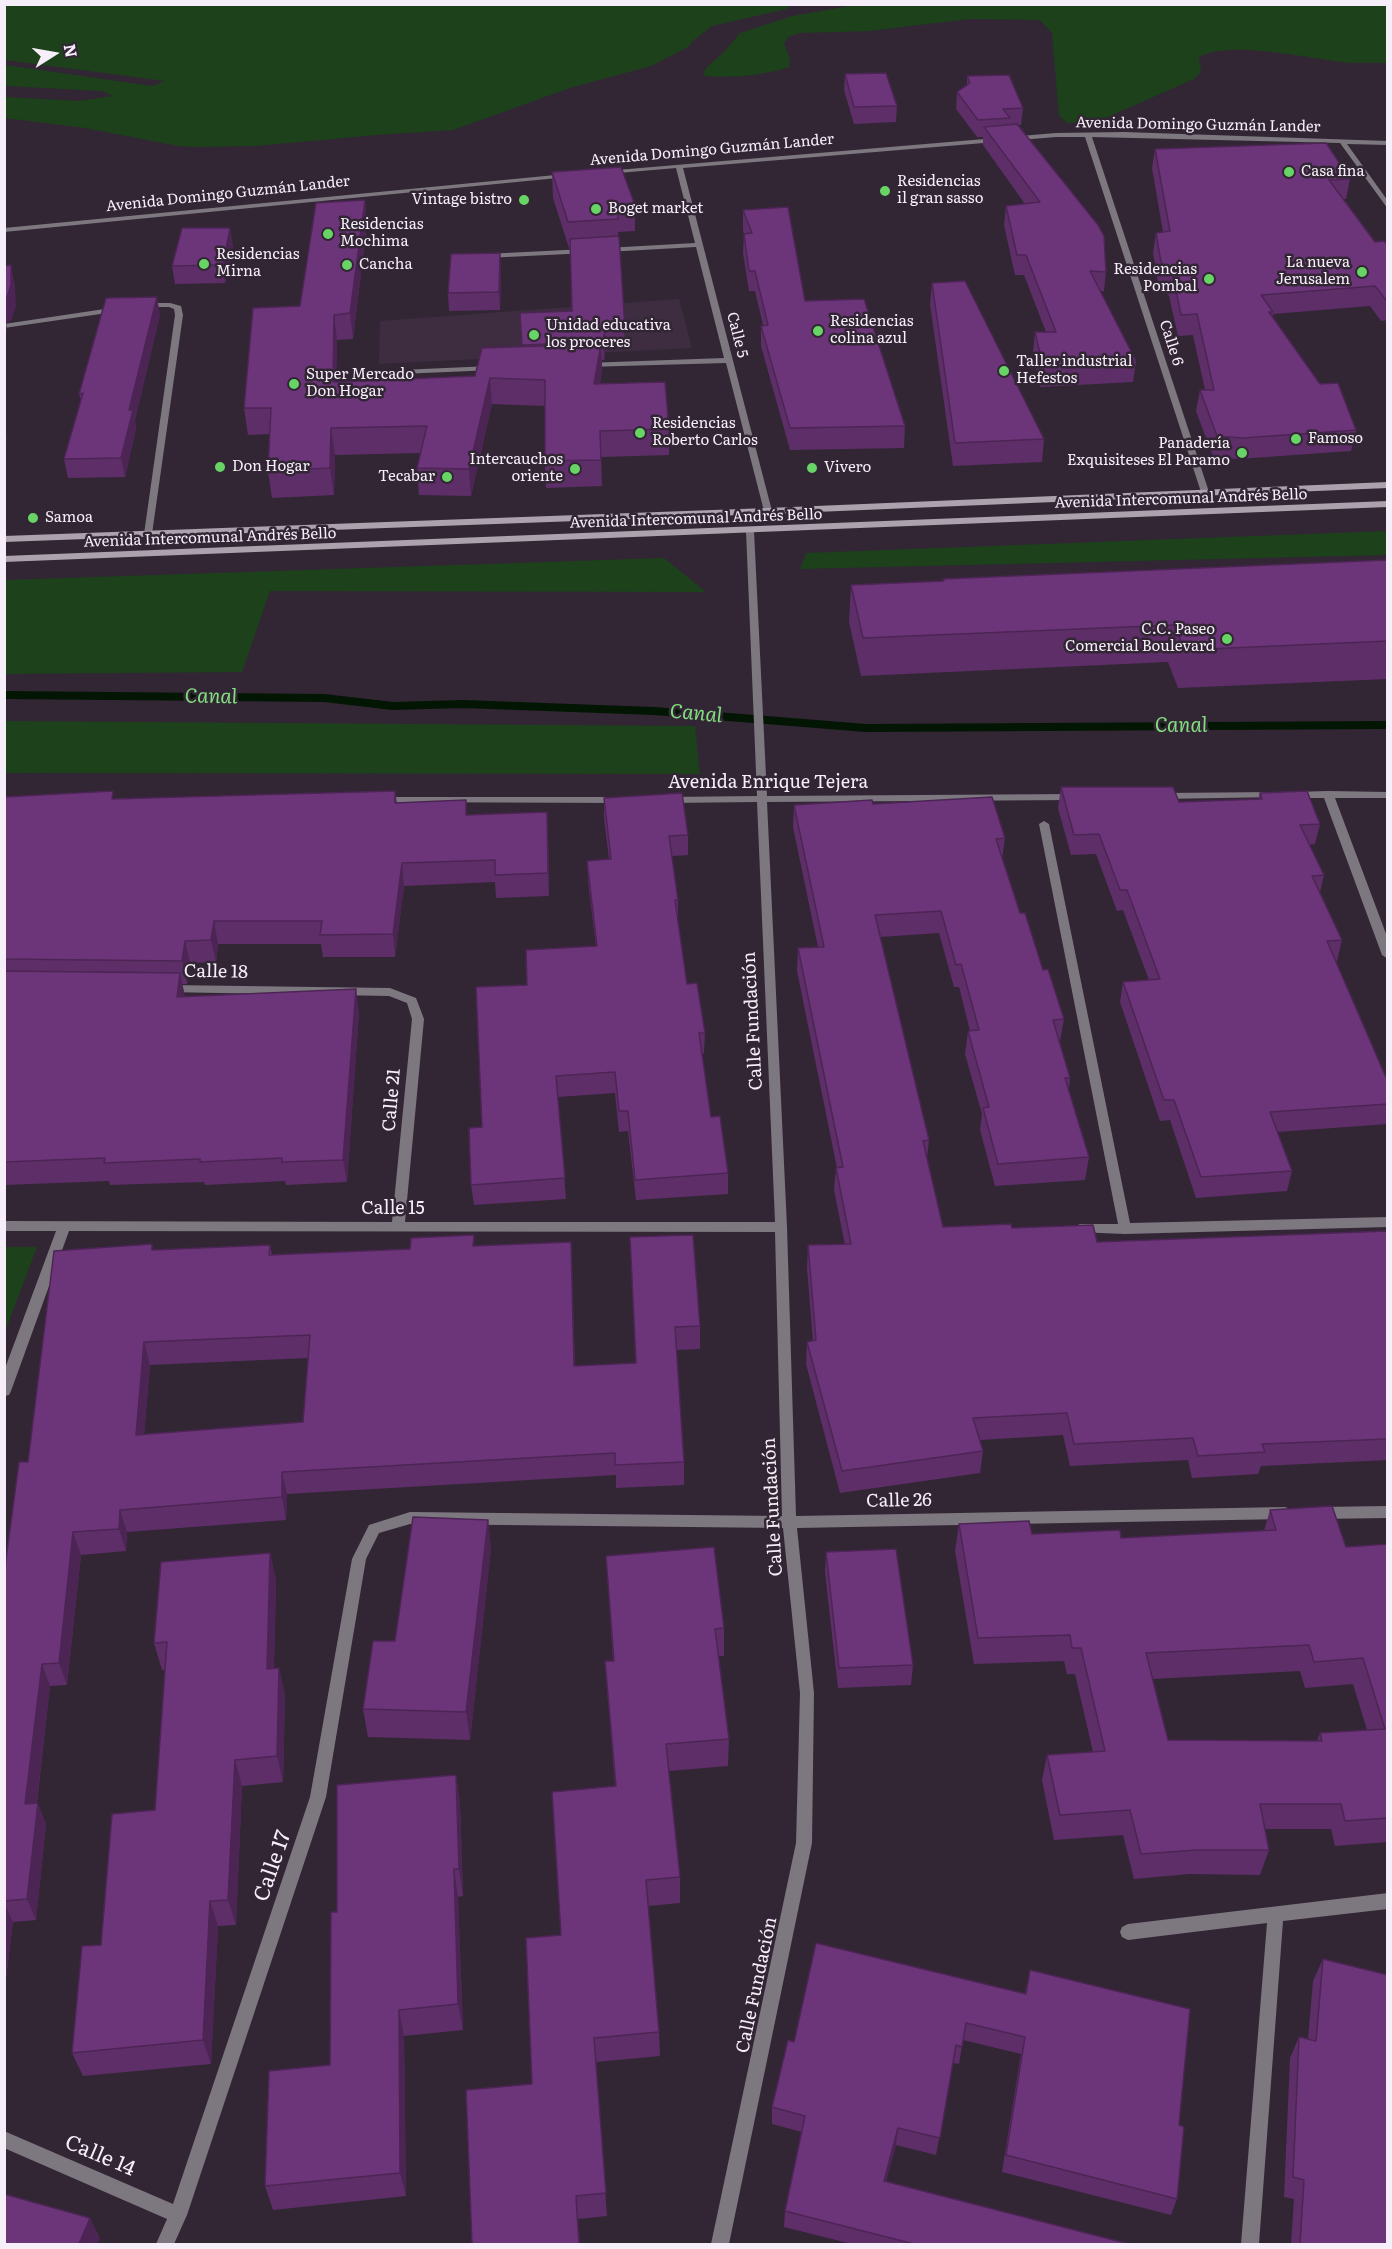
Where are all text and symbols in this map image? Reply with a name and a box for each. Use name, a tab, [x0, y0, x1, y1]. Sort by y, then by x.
north arrow	[24, 24, 84, 84]
text: N	[59, 42, 85, 59]
street label: Avenida Domingo Guzmán Lander	[1075, 114, 1321, 136]
street label: Avenida Domingo Guzmán Lander	[589, 130, 835, 170]
place label: Casa fina	[1301, 163, 1365, 181]
marker: Casa fina	[1282, 165, 1296, 179]
street label: Avenida Domingo Guzmán Lander	[105, 172, 351, 216]
place label: Residencias il gran sasso	[897, 173, 983, 208]
marker: Residencias il gran sasso	[878, 184, 892, 198]
place label: Vintage bistro	[412, 191, 512, 209]
marker: Vintage bistro	[517, 193, 531, 207]
place label: Boget market	[608, 200, 703, 218]
marker: Boget market	[589, 202, 603, 216]
place label: Residencias Mochima	[340, 216, 423, 251]
marker: Residencias Mochima	[321, 227, 335, 241]
place label: Residencias Mirna	[216, 246, 299, 281]
place label: La nueva Jerusalem	[1276, 254, 1350, 289]
place label: Cancha	[359, 256, 413, 274]
marker: Residencias Mirna	[197, 257, 211, 271]
marker: Cancha	[340, 258, 354, 272]
place label: Residencias Pombal	[1114, 261, 1197, 296]
marker: La nueva Jerusalem	[1355, 265, 1369, 279]
marker: Residencias Pombal	[1202, 272, 1216, 286]
street label: Calle 5	[723, 310, 751, 360]
place label: Residencias colina azul	[830, 313, 913, 348]
place label: Unidad educativa los proceres	[546, 317, 671, 352]
street label: Calle 6	[1155, 318, 1187, 368]
marker: Residencias colina azul	[811, 324, 825, 338]
marker: Unidad educativa los proceres	[527, 328, 541, 342]
place label: Taller industrial Hefestos	[1016, 353, 1133, 388]
marker: Taller industrial Hefestos	[997, 364, 1011, 378]
place label: Super Mercado Don Hogar	[306, 366, 414, 401]
marker: Super Mercado Don Hogar	[287, 377, 301, 391]
place label: Residencias Roberto Carlos	[652, 415, 758, 450]
marker: Residencias Roberto Carlos	[633, 426, 647, 440]
place label: Famoso	[1308, 430, 1363, 448]
marker: Famoso	[1289, 432, 1303, 446]
place label: Panadería Exquisiteses El Paramo	[1067, 435, 1230, 470]
marker: Panadería Exquisiteses El Paramo	[1235, 446, 1249, 460]
place label: Intercauchos oriente	[470, 451, 563, 486]
place label: Don Hogar	[232, 458, 310, 476]
place label: Vivero	[824, 459, 871, 477]
marker: Don Hogar	[213, 460, 227, 474]
marker: Vivero	[805, 461, 819, 475]
marker: Intercauchos oriente	[568, 462, 582, 476]
place label: Tecabar	[378, 468, 435, 486]
marker: Tecabar	[440, 470, 454, 484]
street label: Avenida Intercomunal Andrés Bello	[1054, 486, 1308, 512]
street label: Avenida Intercomunal Andrés Bello	[569, 506, 823, 532]
place label: Samoa	[45, 509, 93, 527]
marker: Samoa	[26, 511, 40, 525]
street label: Avenida Intercomunal Andrés Bello	[83, 525, 337, 551]
place label: C.C. Paseo Comercial Boulevard	[1065, 621, 1215, 656]
marker: C.C. Paseo Comercial Boulevard	[1220, 632, 1234, 646]
water label: Canal	[185, 685, 237, 709]
water label: Canal	[669, 700, 723, 728]
water label: Canal	[1155, 714, 1207, 738]
street label: Avenida Enrique Tejera	[668, 772, 868, 794]
street label: Calle Fundación	[739, 951, 767, 1091]
street label: Calle 18	[184, 961, 248, 983]
street label: Calle 21	[378, 1067, 406, 1133]
street label: Calle 15	[361, 1198, 425, 1220]
street label: Calle Fundación	[759, 1437, 787, 1577]
street label: Calle 26	[866, 1490, 932, 1512]
street label: Calle 17	[249, 1827, 297, 1905]
street label: Calle Fundación	[732, 1915, 782, 2055]
street label: Calle 14	[61, 2130, 139, 2182]

